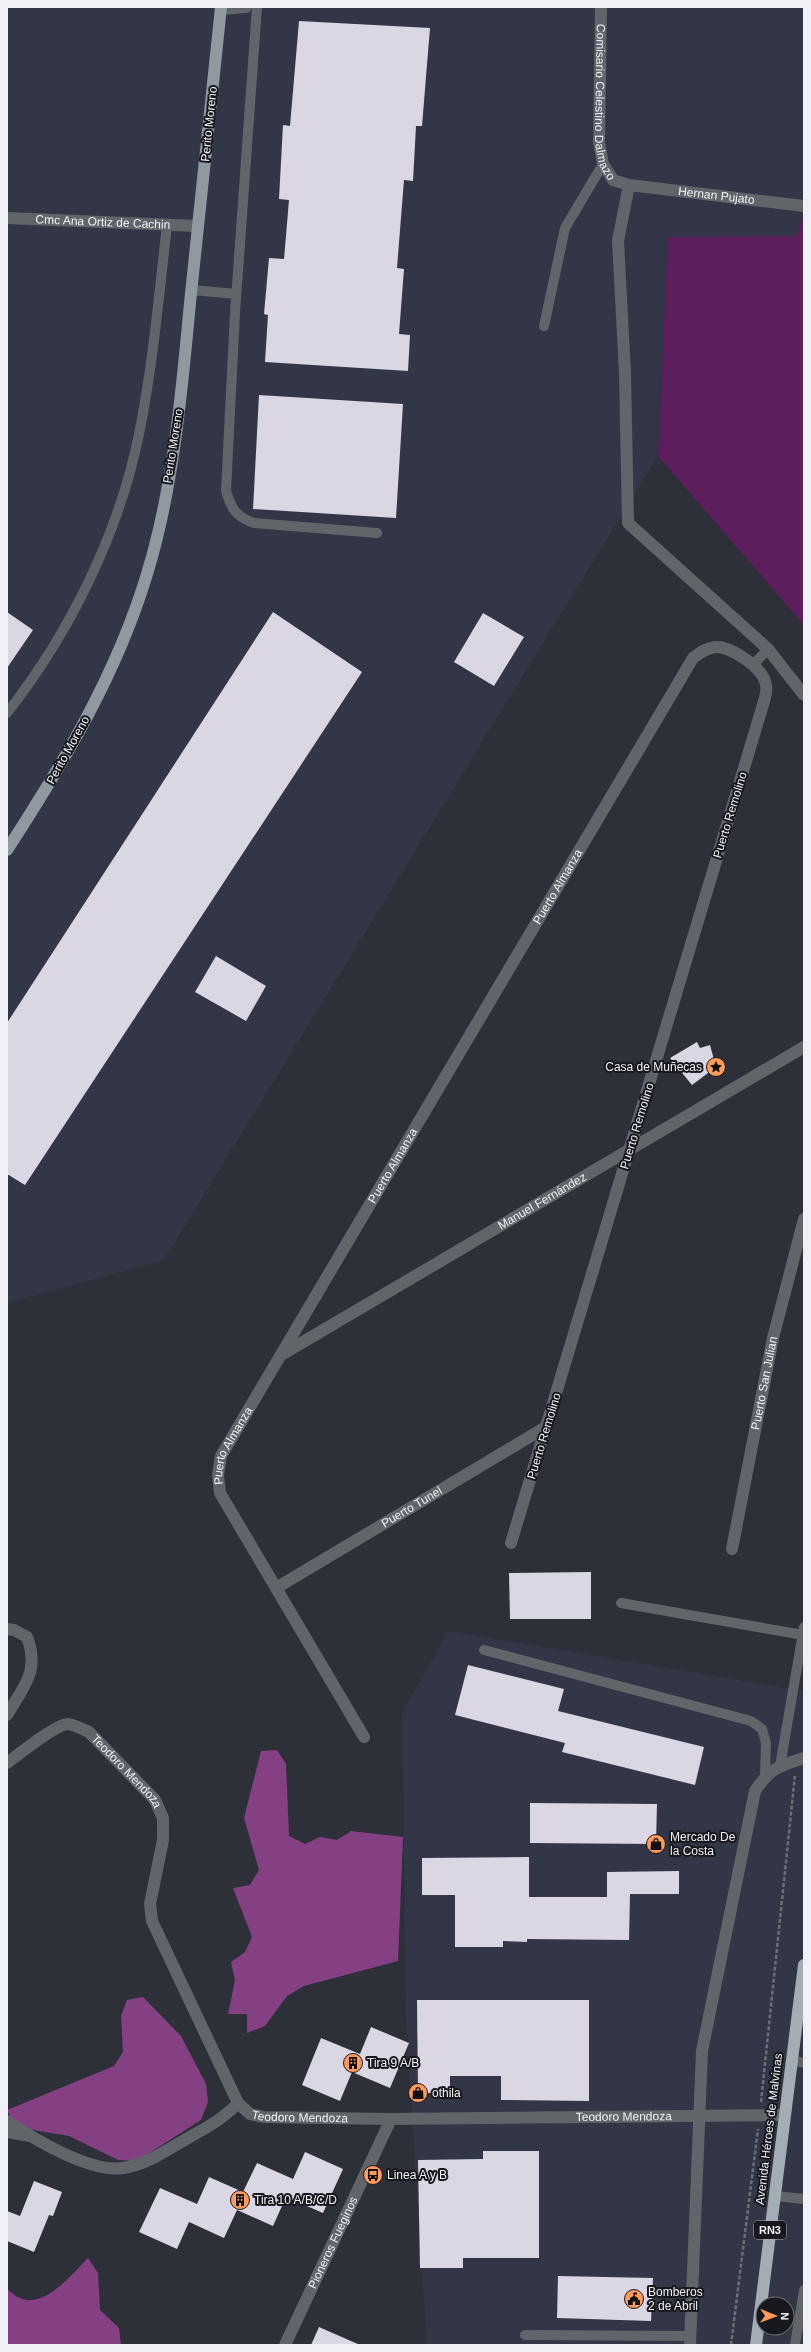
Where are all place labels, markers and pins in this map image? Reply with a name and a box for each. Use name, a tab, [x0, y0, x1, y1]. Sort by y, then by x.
place icon: Casa de Muñecas	[705, 1056, 727, 1078]
place label: Casa de Muñecas	[605, 1060, 702, 1074]
place label: Mercado De la Costa	[670, 1830, 736, 1858]
shop icon: Mercado De la Costa	[645, 1833, 667, 1855]
building icon: Tira 9 A/B	[342, 2052, 364, 2074]
place label: Tira 9 A/B	[367, 2056, 419, 2070]
shop icon: othila	[407, 2082, 429, 2104]
place label: othila	[432, 2086, 461, 2100]
bus stop icon: Linea A y B	[362, 2164, 384, 2186]
place label: Linea A y B	[387, 2168, 447, 2182]
building icon: Tira 10 A/B/C/D	[229, 2189, 251, 2211]
place label: Tira 10 A/B/C/D	[254, 2193, 337, 2207]
place label: Bomberos 2 de Abril	[648, 2285, 703, 2313]
public building icon: Bomberos 2 de Abril	[623, 2288, 645, 2310]

